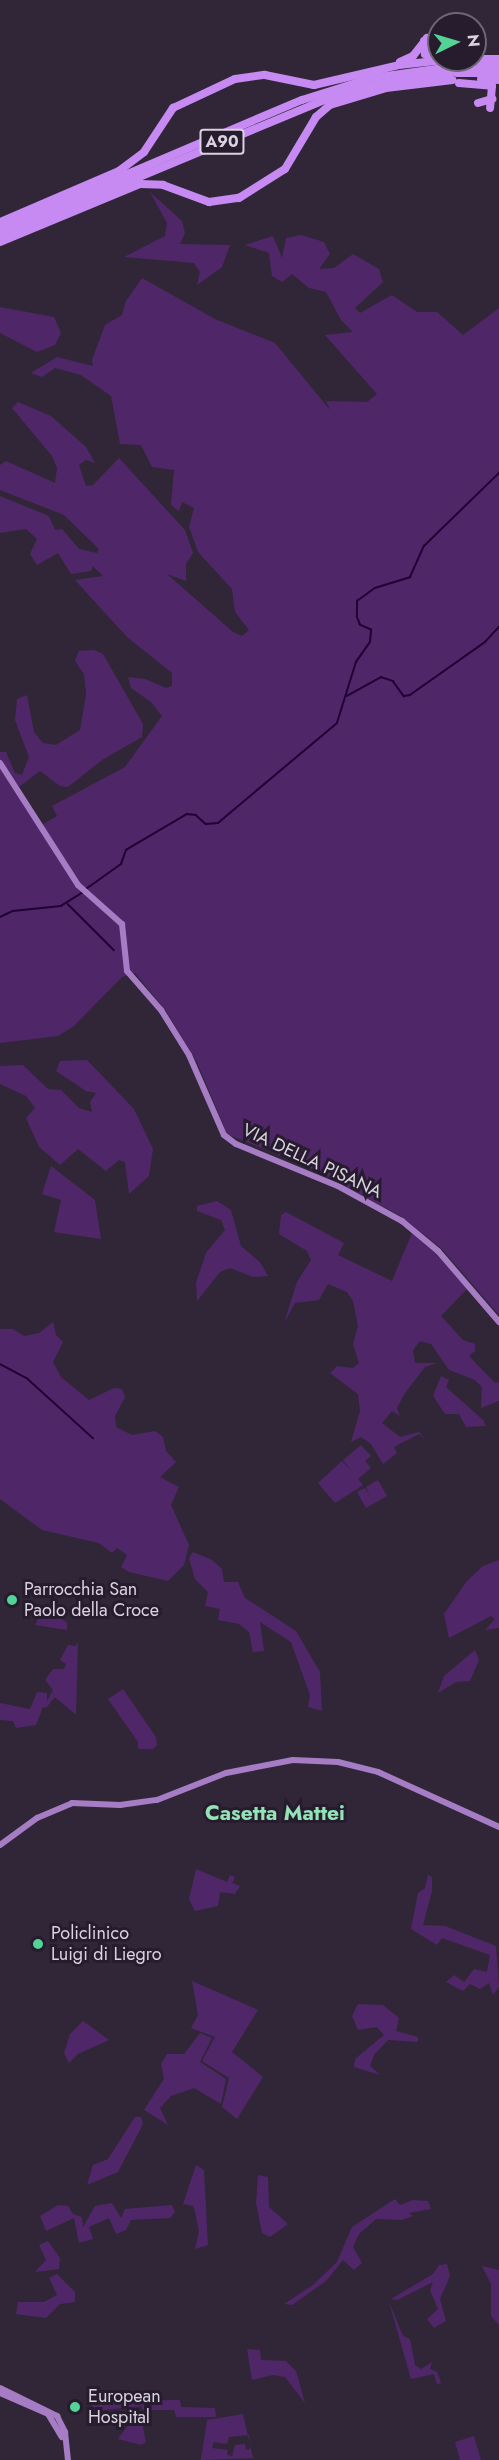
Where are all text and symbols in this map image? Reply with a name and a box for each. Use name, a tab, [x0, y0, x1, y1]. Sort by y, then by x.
north arrow	[427, 12, 487, 72]
text: N	[461, 33, 485, 48]
road number: A90	[198, 129, 246, 155]
street label: VIA DELLA PISANA	[239, 1119, 385, 1203]
place label: Parrocchia San Paolo della Croce	[24, 1579, 159, 1622]
marker: Parrocchia San Paolo della Croce	[5, 1593, 19, 1607]
district label: Casetta Mattei	[205, 1800, 345, 1826]
place label: Policlinico Luigi di Liegro	[51, 1923, 162, 1966]
marker: Policlinico Luigi di Liegro	[29, 1935, 47, 1953]
place label: European Hospital	[88, 2386, 161, 2428]
marker: European Hospital	[66, 2398, 84, 2416]

